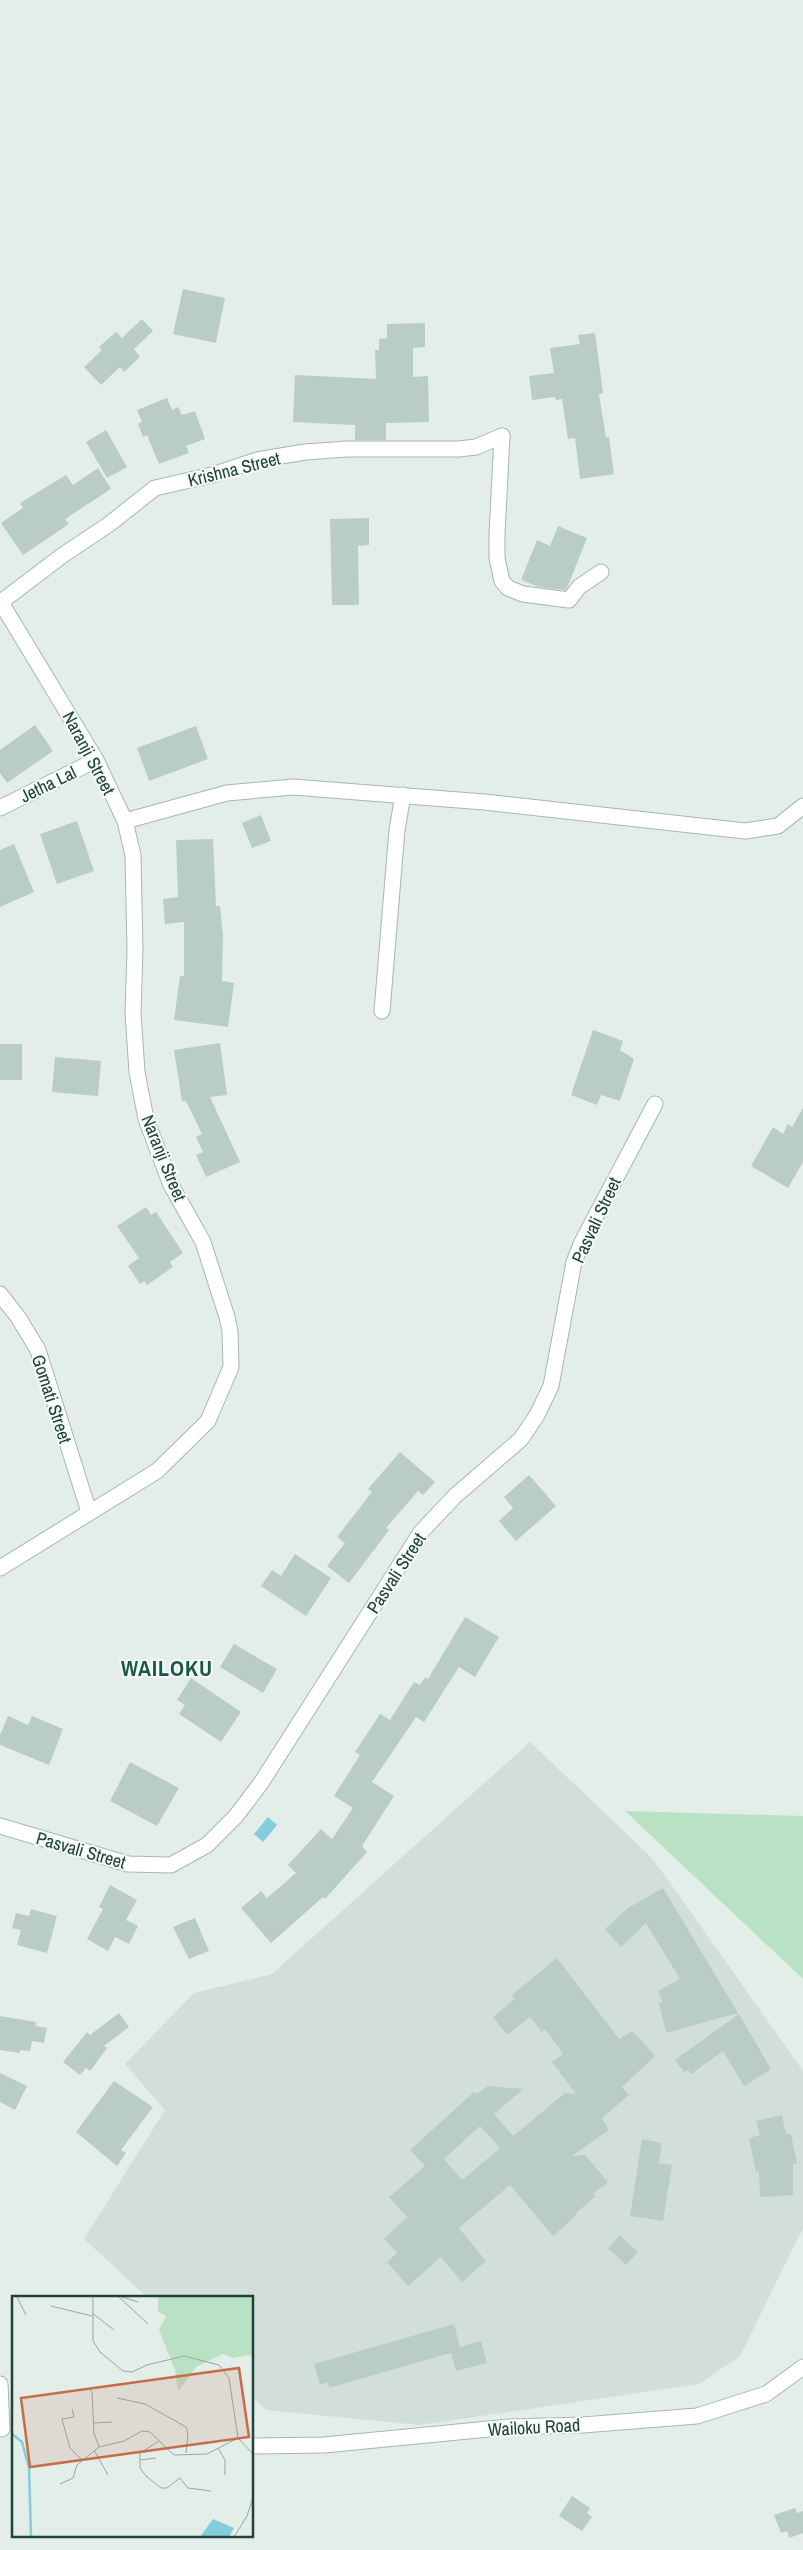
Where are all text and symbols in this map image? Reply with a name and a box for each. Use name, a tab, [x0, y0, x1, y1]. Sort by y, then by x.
street label: Krishna Street	[185, 445, 283, 493]
street label: Naranji Street	[57, 707, 121, 799]
street label: Jetha Lal	[16, 760, 80, 808]
street label: Naranji Street	[135, 1111, 193, 1205]
street label: Pasvali Street	[565, 1173, 627, 1267]
street label: Gomati Street	[26, 1351, 78, 1447]
street label: Pasvali Street	[360, 1528, 432, 1618]
district label: WAILOKU	[121, 1653, 213, 1683]
street label: Pasvali Street	[33, 1825, 129, 1875]
inset map	[12, 2296, 254, 2538]
street label: Wailoku Road	[487, 2412, 581, 2442]

